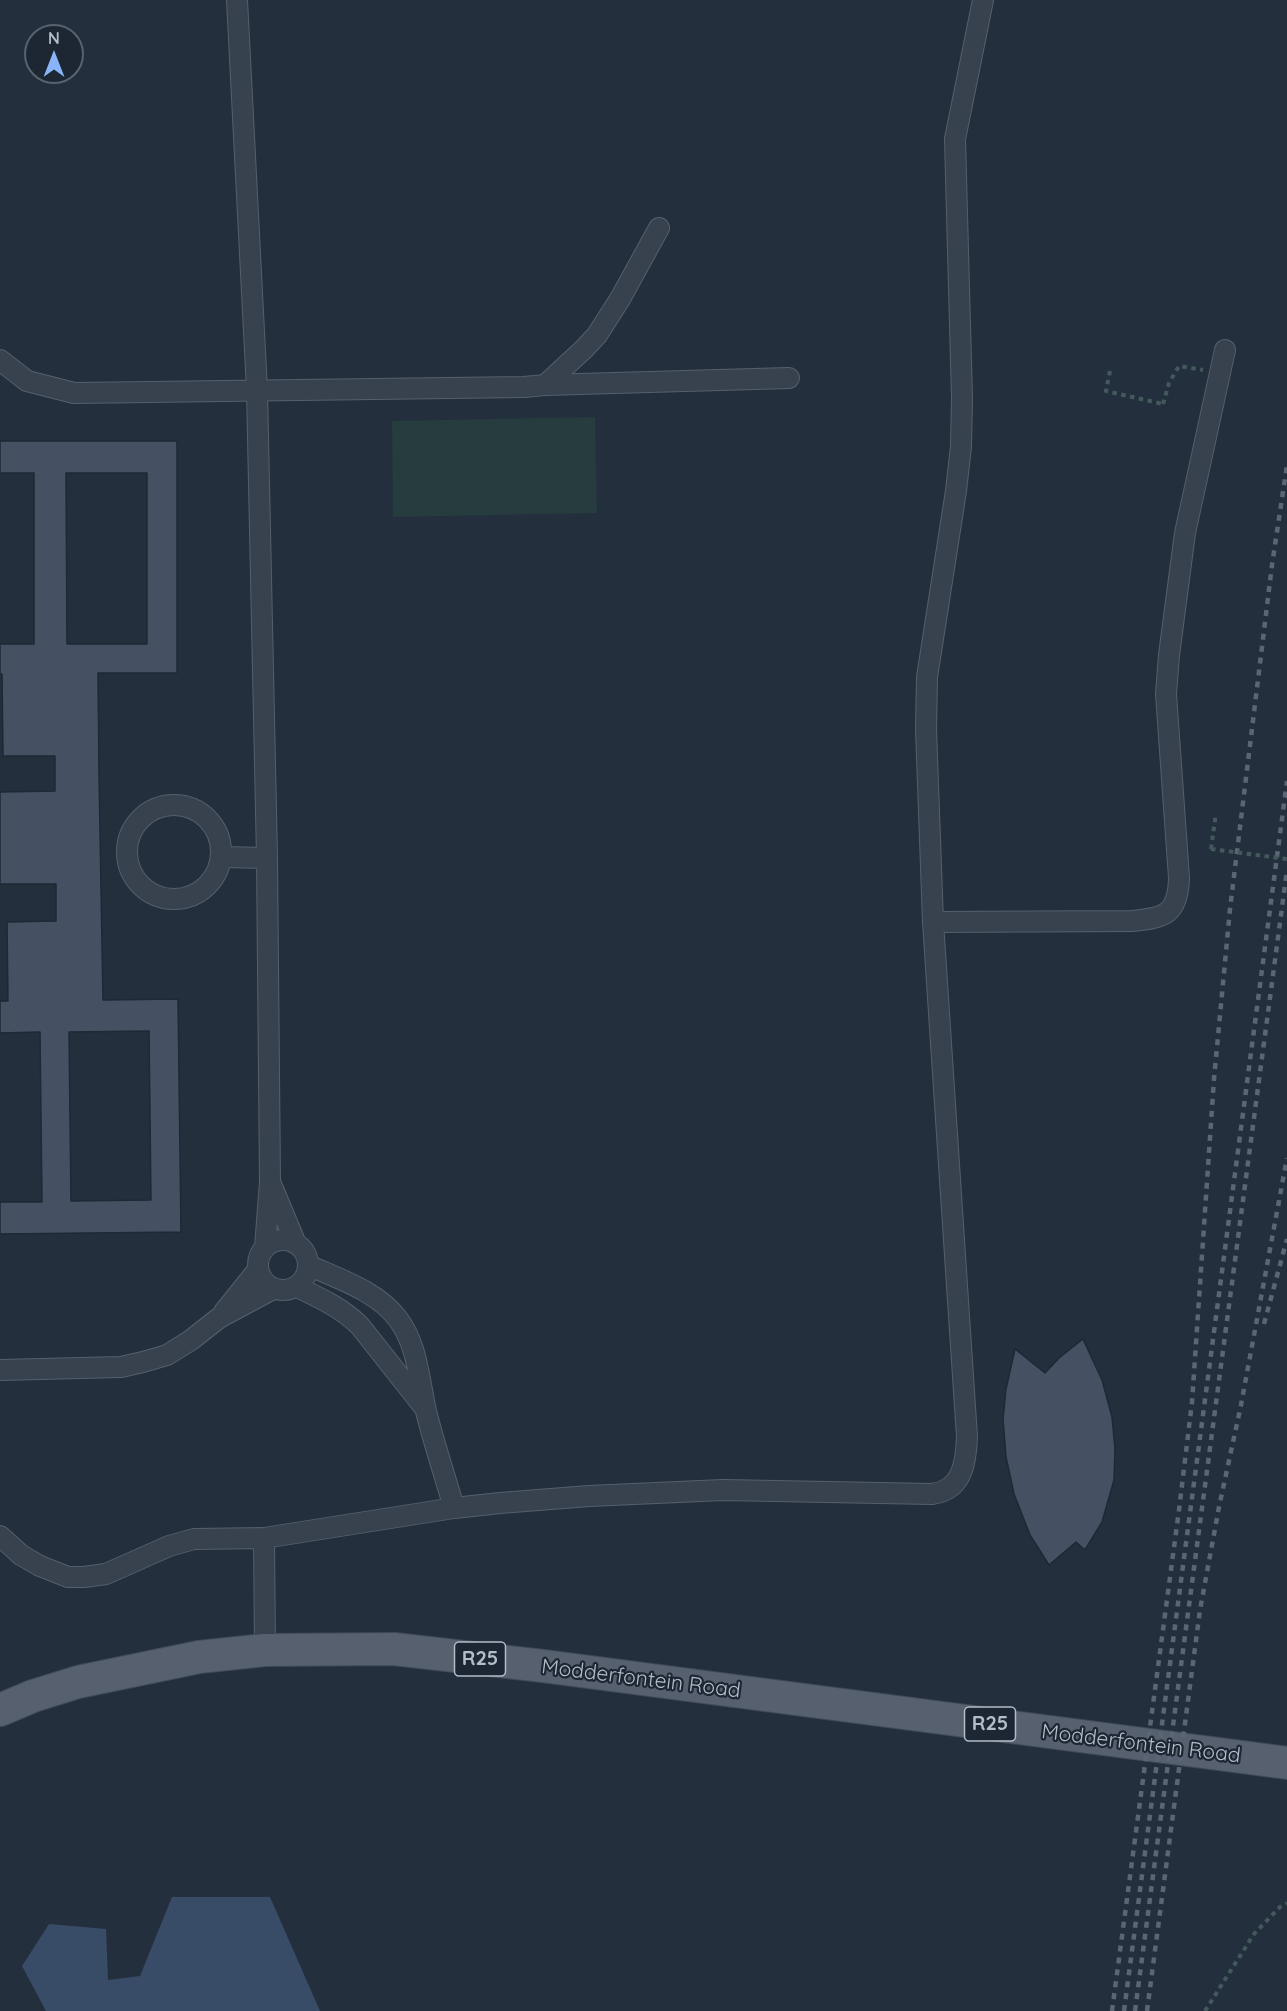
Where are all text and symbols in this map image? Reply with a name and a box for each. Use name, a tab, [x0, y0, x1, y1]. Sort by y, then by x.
north arrow	[24, 24, 84, 84]
text: N	[48, 28, 60, 48]
road number: R25	[454, 1642, 506, 1676]
street label: Modderfontein Road	[540, 1654, 742, 1704]
road number: R25	[964, 1707, 1016, 1741]
street label: Modderfontein Road	[1040, 1719, 1242, 1769]

